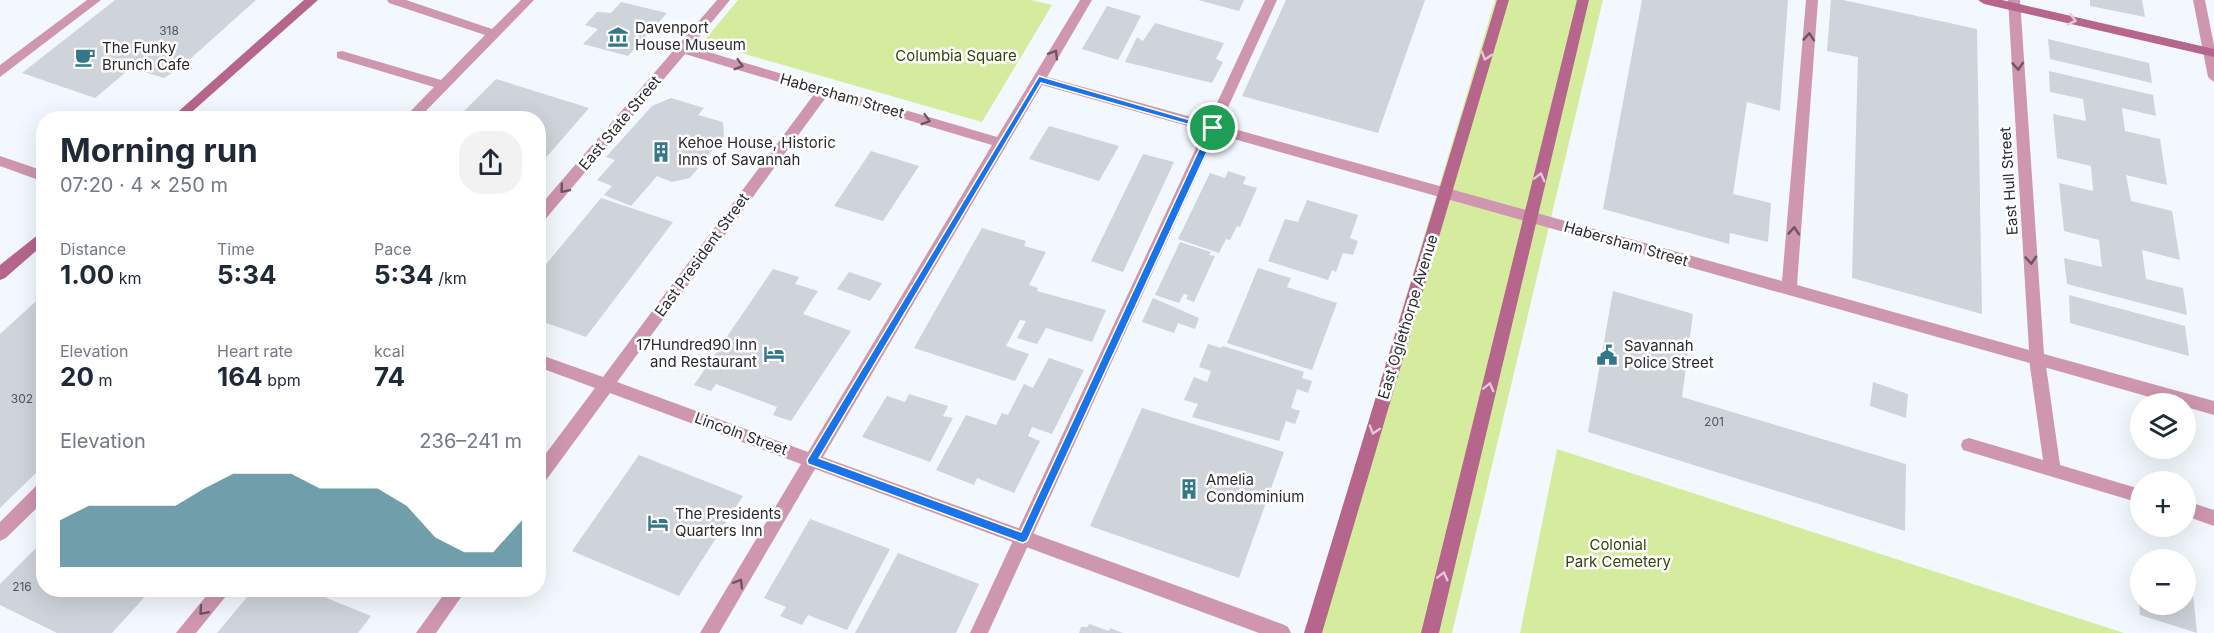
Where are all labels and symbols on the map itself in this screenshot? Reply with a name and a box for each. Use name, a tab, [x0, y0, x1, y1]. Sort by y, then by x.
one-way arrow	[2066, 13, 2076, 26]
place label: Davenport House Museum	[635, 18, 746, 54]
house number: 318	[159, 23, 179, 38]
museum icon: Davenport House Museum	[606, 25, 630, 49]
one-way arrow	[1802, 32, 1815, 41]
place label: The Funky Brunch Cafe	[102, 38, 190, 74]
cafe icon: The Funky Brunch Cafe	[73, 45, 97, 69]
park label: Columbia Square	[895, 46, 1017, 65]
one-way arrow	[1046, 50, 1058, 60]
one-way arrow	[1481, 50, 1493, 61]
one-way arrow	[733, 58, 744, 70]
one-way arrow	[2012, 61, 2025, 70]
street label: Habersham Street	[778, 69, 906, 122]
street label: East State Street	[575, 71, 665, 174]
pin	[1187, 102, 1238, 153]
one-way arrow	[920, 113, 931, 125]
street label: East Hull Street	[1995, 126, 2022, 236]
place label: Kehoe House, Historic Inns of Savannah	[678, 133, 836, 169]
building icon: Kehoe House, Historic Inns of Savannah	[649, 140, 673, 164]
one-way arrow	[1533, 172, 1546, 182]
one-way arrow	[560, 182, 571, 193]
street label: East President Street	[650, 189, 753, 320]
street label: Habersham Street	[1562, 217, 1690, 270]
one-way arrow	[1787, 227, 1800, 236]
street label: East Oglethorpe Avenue	[1373, 232, 1442, 401]
one-way arrow	[2024, 256, 2037, 265]
place label: 17Hundred90 Inn and Restaurant	[636, 335, 757, 371]
place label: Savannah Police Street	[1624, 336, 1714, 372]
hotel icon: 17Hundred90 Inn and Restaurant	[762, 342, 786, 366]
public building icon: Savannah Police Street	[1595, 343, 1619, 367]
one-way arrow	[1482, 382, 1495, 392]
house number: 302	[11, 391, 33, 406]
street label: Lincoln Street	[692, 408, 790, 459]
house number: 201	[1704, 414, 1724, 429]
one-way arrow	[1369, 424, 1381, 435]
place label: Amelia Condominium	[1206, 470, 1304, 506]
building icon: Amelia Condominium	[1177, 477, 1201, 501]
place label: The Presidents Quarters Inn	[675, 504, 781, 540]
hotel icon: The Presidents Quarters Inn	[646, 511, 670, 535]
park label: Colonial Park Cemetery	[1565, 535, 1671, 571]
one-way arrow	[1436, 571, 1449, 581]
house number: 216	[12, 579, 32, 594]
one-way arrow	[732, 579, 743, 589]
one-way arrow	[200, 604, 211, 615]

